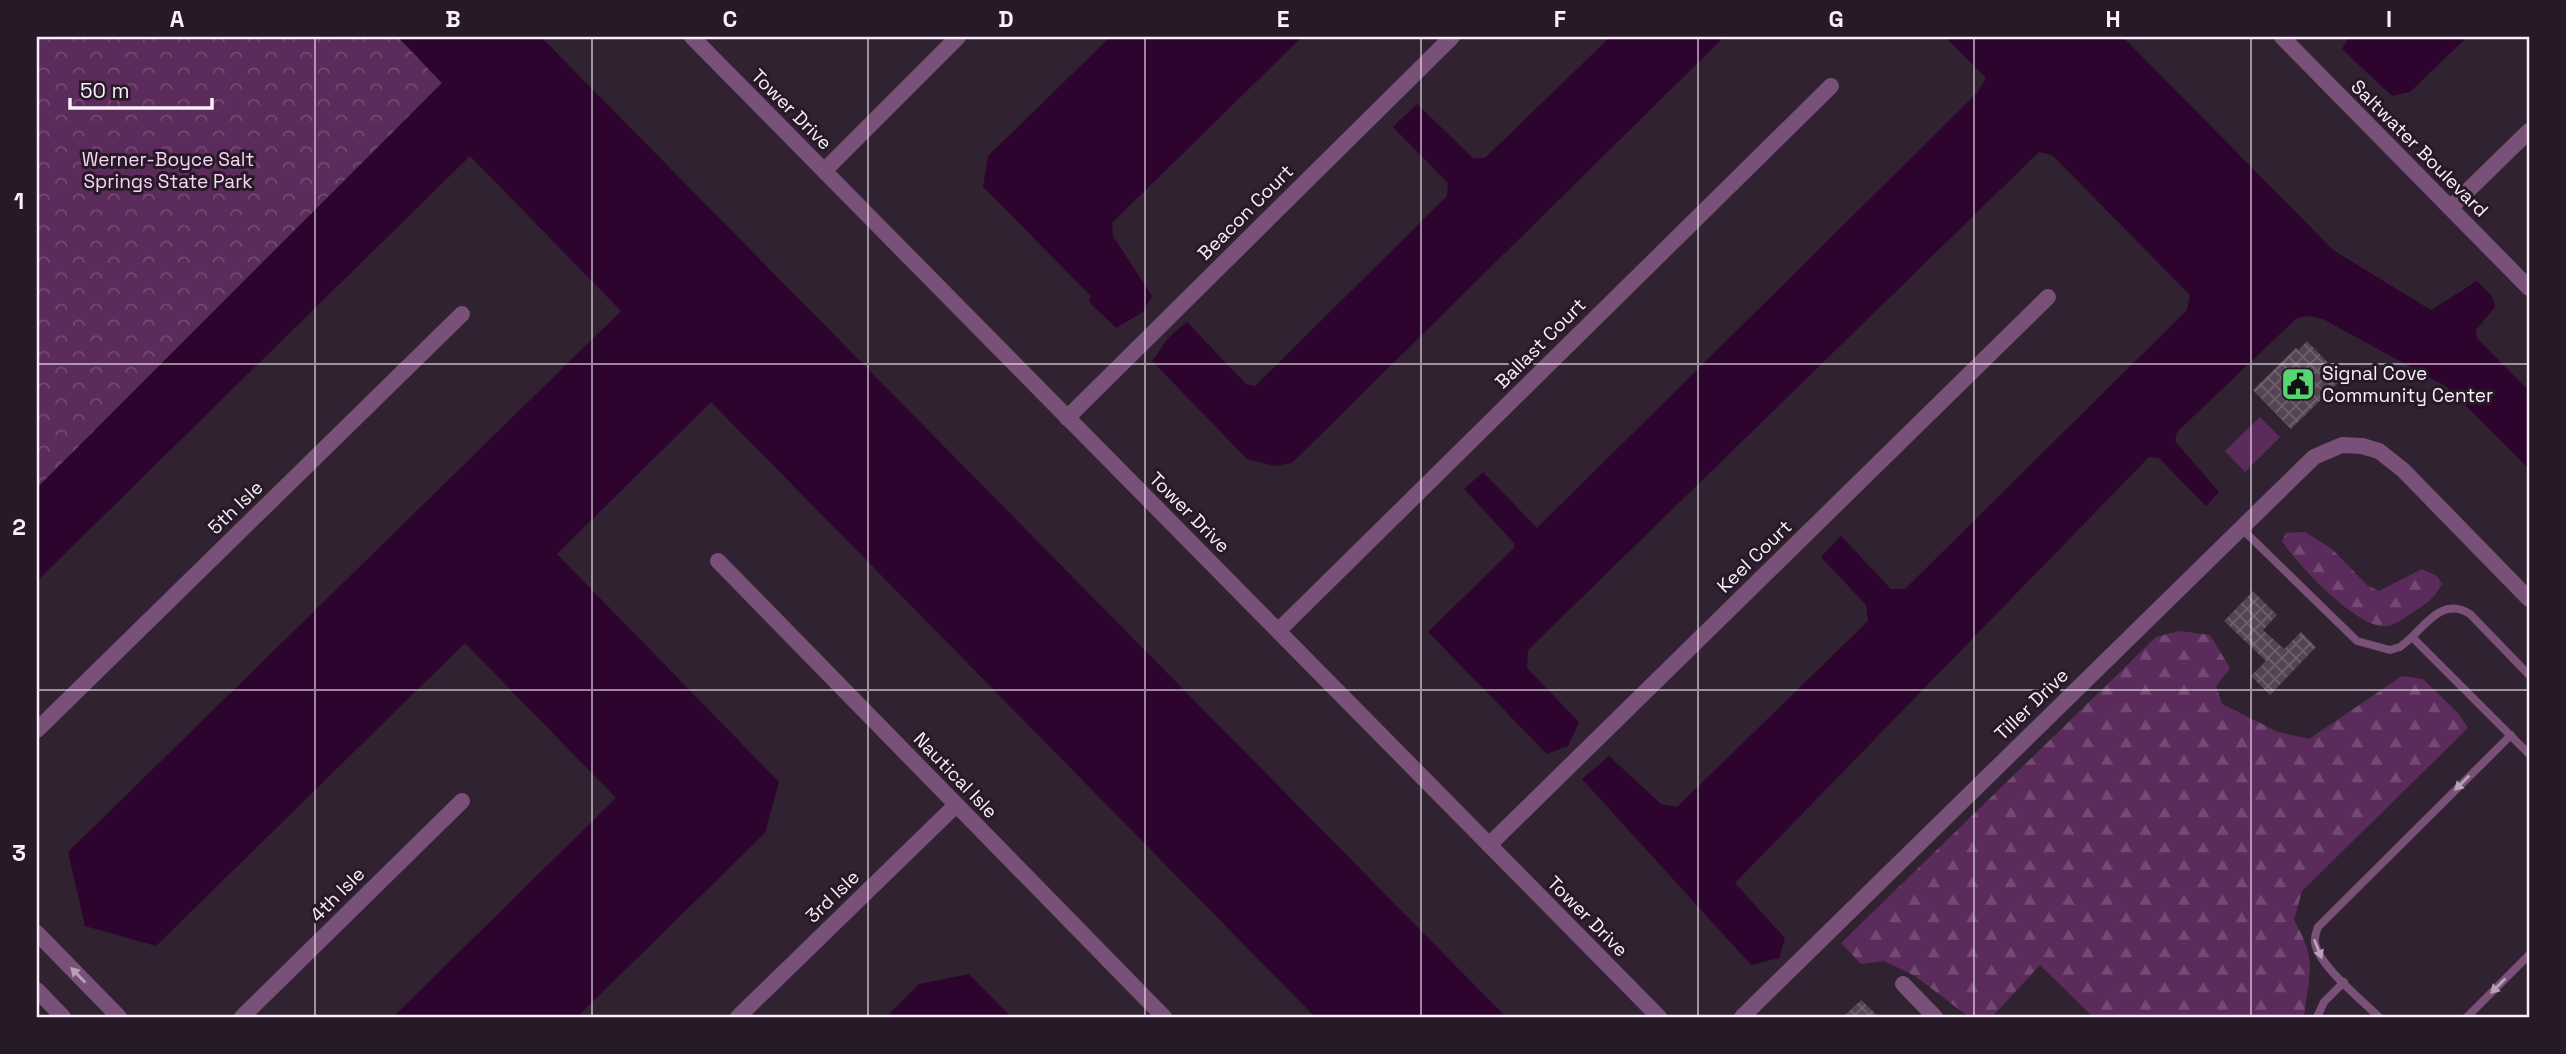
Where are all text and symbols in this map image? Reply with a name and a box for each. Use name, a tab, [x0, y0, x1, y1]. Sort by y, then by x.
text: A	[170, 4, 185, 34]
text: B	[445, 4, 461, 34]
text: C	[723, 4, 737, 34]
text: D	[998, 4, 1014, 34]
text: E	[1277, 4, 1289, 34]
text: F	[1554, 4, 1566, 34]
text: G	[1828, 4, 1844, 34]
text: H	[2105, 4, 2121, 34]
text: I	[2386, 4, 2392, 34]
street label: Tower Drive	[746, 64, 837, 155]
scale bar	[70, 66, 212, 110]
street label: Saltwater Boulevard	[2346, 74, 2494, 222]
text: 50 m	[80, 77, 130, 104]
park label: Werner-Boyce Salt Springs State Park	[82, 147, 254, 194]
street label: Beacon Court	[1192, 159, 1299, 266]
text: 1	[14, 186, 24, 216]
street label: Ballast Court	[1490, 293, 1591, 394]
place label: Signal Cove Community Center	[2322, 361, 2493, 408]
public building icon: Signal Cove Community Center	[2279, 365, 2317, 403]
street label: Tower Drive	[1144, 467, 1235, 558]
street label: 5th Isle	[202, 475, 268, 540]
text: 2	[12, 512, 26, 542]
street label: Keel Court	[1712, 514, 1797, 598]
street label: Tiller Drive	[1989, 663, 2074, 746]
street label: Nautical Isle	[908, 727, 1003, 824]
one-way arrow	[2454, 775, 2471, 791]
text: 3	[12, 838, 26, 868]
street label: 4th Isle	[305, 862, 370, 927]
street label: 3rd Isle	[800, 864, 865, 928]
street label: Tower Drive	[1542, 871, 1633, 962]
one-way arrow	[2313, 939, 2324, 960]
one-way arrow	[69, 967, 86, 984]
one-way arrow	[2490, 978, 2507, 994]

